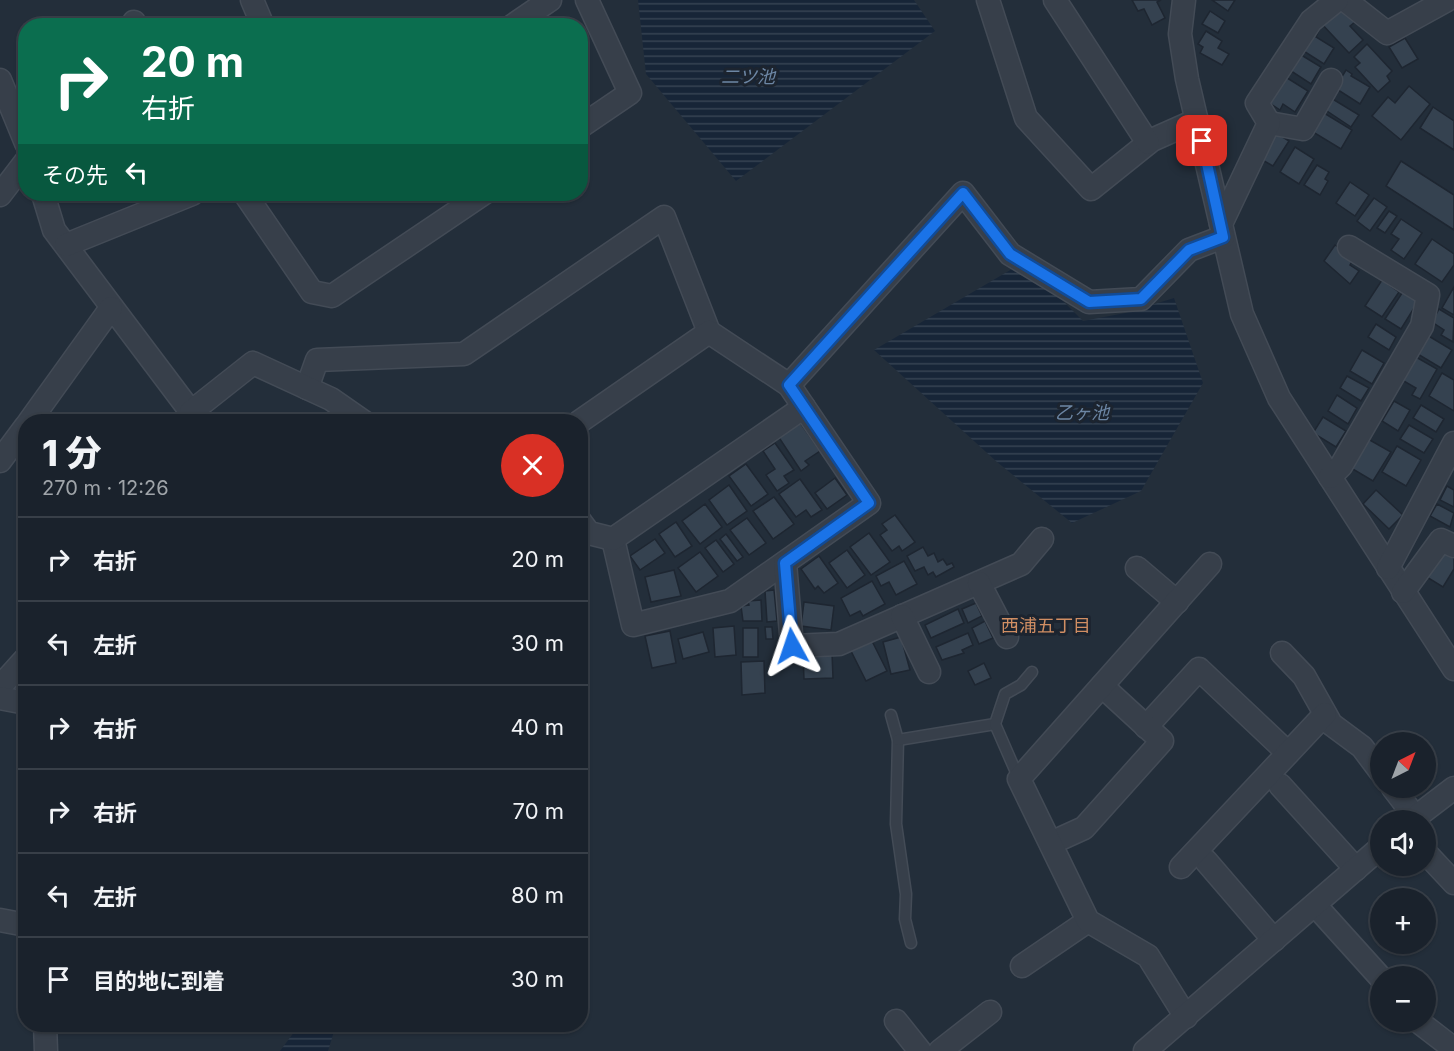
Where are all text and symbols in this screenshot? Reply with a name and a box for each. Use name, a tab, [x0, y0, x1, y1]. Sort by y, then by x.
text: 20 m	[141, 36, 244, 87]
icon: right	[42, 42, 120, 120]
water label: 二ツ池	[721, 66, 777, 87]
text: 右折	[141, 92, 195, 125]
pin	[1176, 115, 1227, 166]
icon: arrive	[1185, 124, 1218, 157]
icon: left	[120, 156, 153, 189]
text: その先	[42, 162, 108, 188]
water label: 乙ヶ池	[1055, 402, 1111, 423]
text: 1 分	[42, 431, 102, 475]
button: close	[501, 434, 564, 497]
text: 270 m · 12:26	[42, 476, 169, 500]
icon: right	[42, 543, 75, 576]
text: 20 m	[511, 546, 564, 572]
text: 右折	[93, 548, 137, 574]
position arrow	[760, 614, 824, 678]
district label: 西浦五丁目	[1001, 615, 1091, 636]
icon: left	[42, 627, 75, 660]
text: 30 m	[511, 630, 564, 656]
text: 左折	[93, 632, 137, 658]
icon: right	[42, 711, 75, 744]
text: 40 m	[510, 714, 564, 740]
text: 右折	[93, 716, 137, 742]
north arrow	[1370, 732, 1436, 798]
map controls	[1370, 732, 1436, 1032]
icon: right	[42, 795, 75, 828]
text: 70 m	[513, 798, 564, 824]
text: 右折	[93, 800, 137, 826]
button: sound	[1370, 810, 1436, 876]
icon: left	[42, 879, 75, 912]
text: 80 m	[511, 882, 564, 908]
text: 左折	[93, 884, 137, 910]
button: +	[1370, 888, 1436, 954]
icon: arrive	[42, 963, 75, 996]
text: 30 m	[511, 966, 564, 992]
button: −	[1370, 966, 1436, 1032]
text: 目的地に到着	[93, 968, 225, 994]

